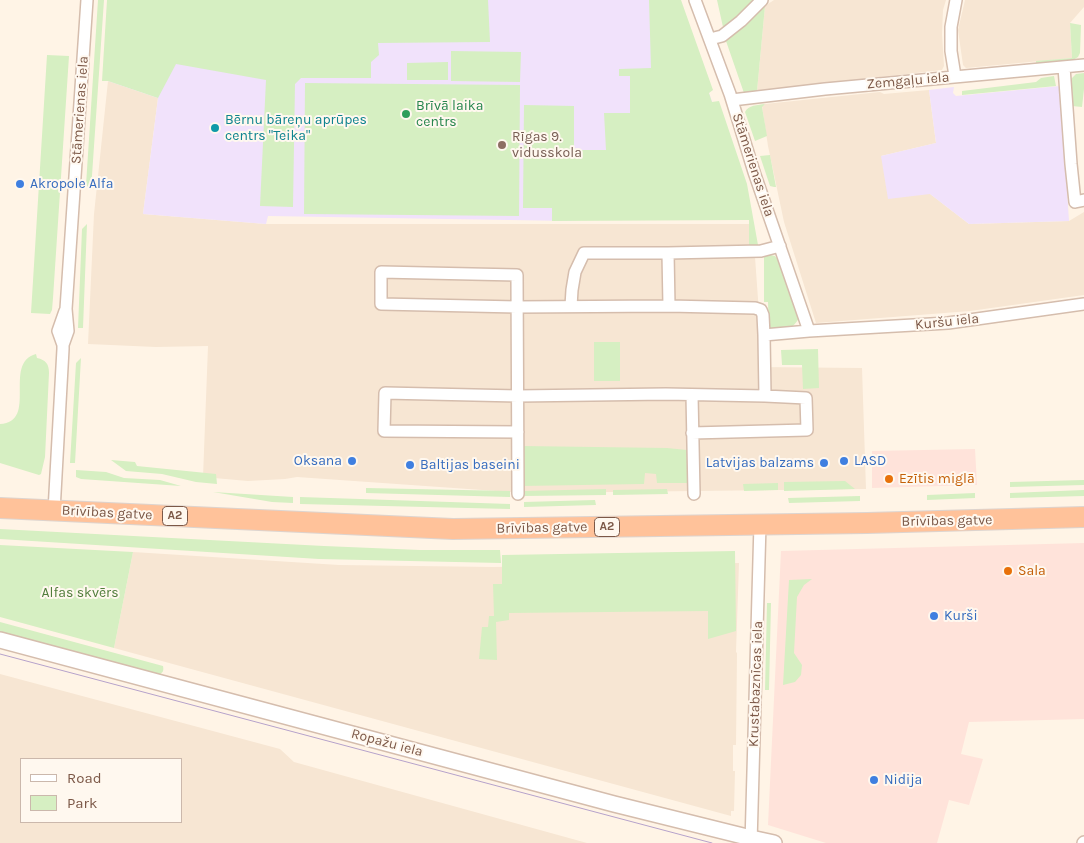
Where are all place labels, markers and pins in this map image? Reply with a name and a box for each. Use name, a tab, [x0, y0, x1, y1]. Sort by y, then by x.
place label: Brīvā laika centrs	[416, 98, 483, 130]
marker: Brīvā laika centrs	[400, 108, 412, 120]
place label: Bērnu bāreņu aprūpes centrs "Teika"	[225, 112, 367, 144]
marker: Bērnu bāreņu aprūpes centrs "Teika"	[209, 122, 221, 134]
place label: Rīgas 9. vidusskola	[512, 129, 582, 162]
marker: Rīgas 9. vidusskola	[496, 139, 508, 151]
place label: Akropole Alfa	[30, 176, 113, 192]
marker: Akropole Alfa	[14, 178, 26, 190]
place label: Oksana	[294, 453, 342, 469]
place label: LASD	[854, 453, 886, 469]
marker: Oksana	[346, 455, 358, 467]
place label: Latvijas balzams	[706, 455, 814, 471]
marker: LASD	[838, 455, 850, 467]
place label: Baltijas baseini	[420, 457, 520, 473]
marker: Latvijas balzams	[818, 457, 830, 469]
marker: Baltijas baseini	[404, 459, 416, 471]
place label: Ezītis miglā	[899, 471, 975, 487]
marker: Ezītis miglā	[883, 473, 895, 485]
place label: Sala	[1018, 563, 1046, 579]
marker: Sala	[1002, 565, 1014, 577]
place label: Kurši	[944, 608, 978, 624]
marker: Kurši	[928, 610, 940, 622]
place label: Nidija	[884, 772, 922, 788]
marker: Nidija	[868, 774, 880, 786]

